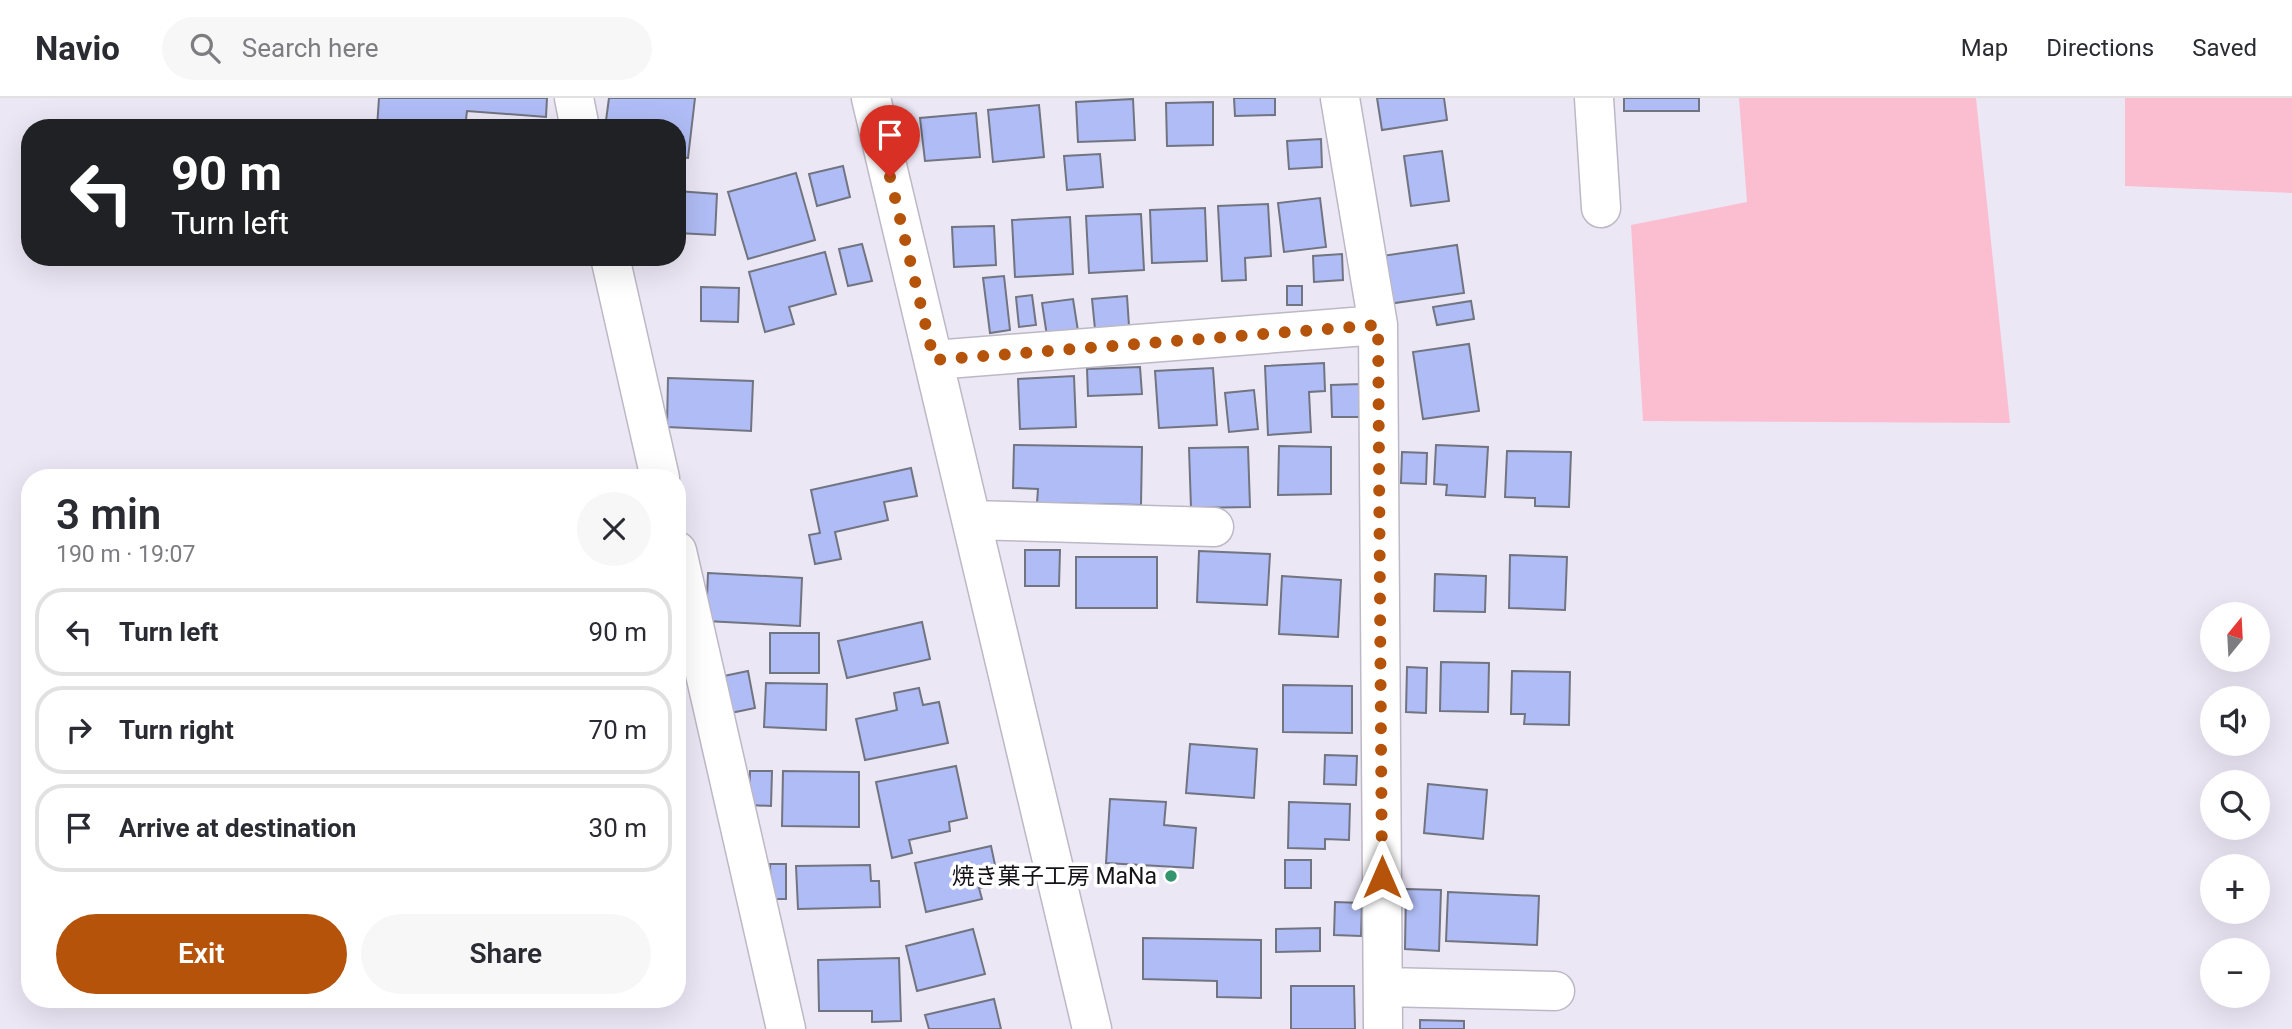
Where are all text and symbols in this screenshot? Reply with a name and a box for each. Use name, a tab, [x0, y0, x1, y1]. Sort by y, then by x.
search box	[162, 17, 652, 80]
text: Navio	[35, 29, 120, 68]
icon: search	[186, 29, 224, 67]
text: Search here	[242, 33, 379, 63]
text: Map	[1961, 34, 2008, 62]
text: Directions	[2046, 34, 2154, 62]
text: Saved	[2192, 34, 2257, 62]
pin	[860, 105, 920, 177]
icon: arrive	[871, 116, 909, 154]
text: 90 m	[171, 145, 282, 202]
icon: left	[56, 147, 147, 238]
text: Turn left	[171, 204, 289, 242]
text: 3 min	[56, 490, 161, 539]
button: close	[577, 492, 651, 566]
text: 190 m · 19:07	[56, 541, 195, 568]
north arrow	[2200, 602, 2270, 672]
map controls	[2200, 602, 2270, 1008]
icon: left	[60, 613, 98, 651]
text: Turn left	[119, 617, 218, 647]
text: 90 m	[589, 617, 647, 647]
button: sound	[2200, 686, 2270, 756]
icon: right	[60, 711, 98, 749]
text: Turn right	[119, 715, 234, 745]
text: 70 m	[589, 715, 647, 745]
button: search	[2200, 770, 2270, 840]
icon: arrive	[60, 809, 98, 847]
text: Arrive at destination	[119, 813, 356, 843]
text: 30 m	[589, 813, 647, 843]
position arrow	[1345, 840, 1419, 914]
button: +	[2200, 854, 2270, 924]
place label: 焼き菓子工房 MaNa	[952, 863, 1157, 890]
marker: 焼き菓子工房 MaNa	[1163, 868, 1179, 884]
button: Exit	[56, 914, 347, 994]
button: Share	[361, 914, 651, 994]
button: −	[2200, 938, 2270, 1008]

